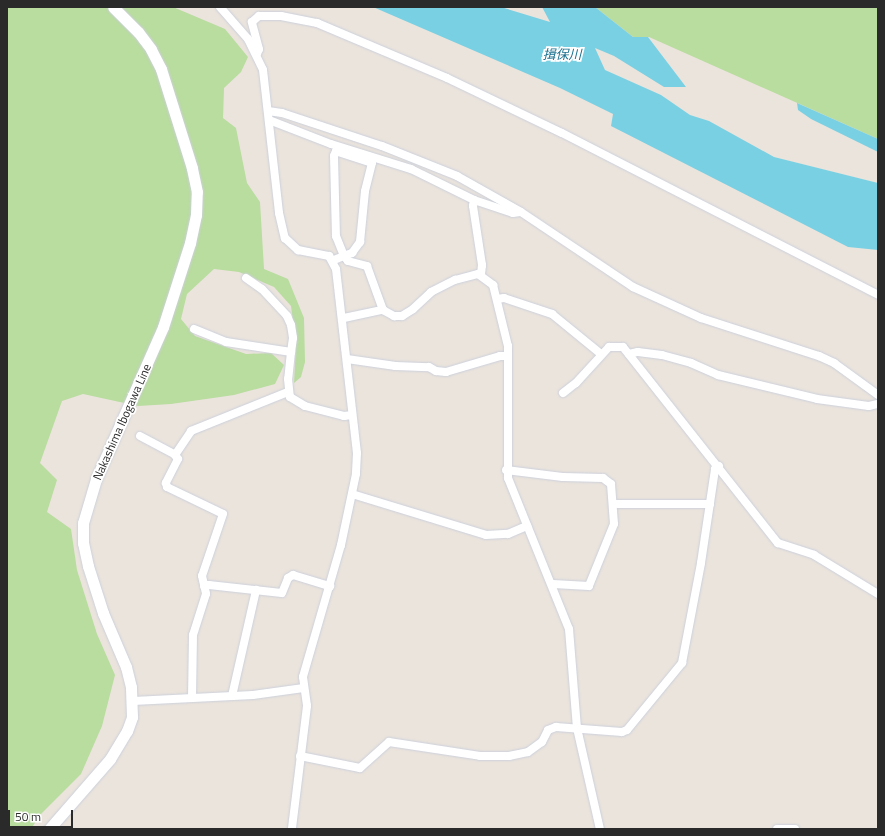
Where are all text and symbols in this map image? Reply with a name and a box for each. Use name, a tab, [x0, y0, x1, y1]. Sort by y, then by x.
water label: 揖保川	[543, 46, 581, 62]
street label: Nakashima Ibogawa Line	[90, 362, 154, 482]
scale bar	[10, 802, 75, 828]
text: 50 m	[15, 807, 41, 826]

